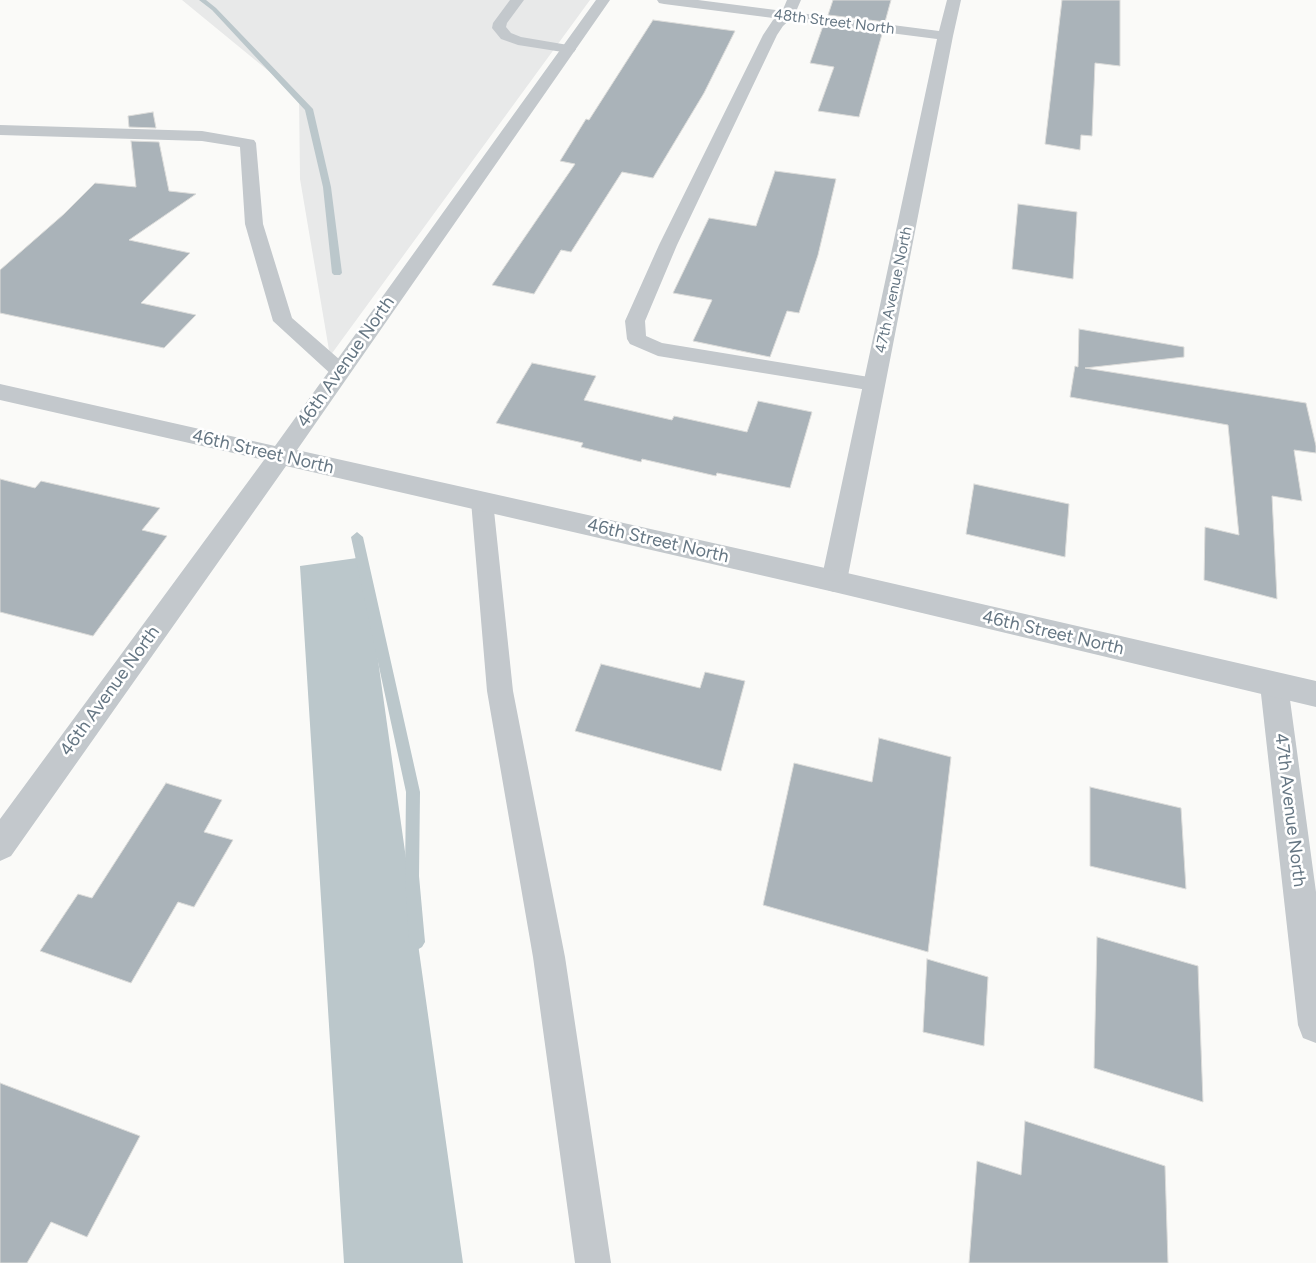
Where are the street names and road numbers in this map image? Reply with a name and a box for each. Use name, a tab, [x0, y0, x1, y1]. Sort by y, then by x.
street label: 48th Street North	[773, 6, 895, 38]
street label: 47th Avenue North	[872, 225, 916, 355]
street label: 46th Avenue North	[293, 292, 399, 432]
street label: 46th Street North	[190, 425, 336, 479]
street label: 46th Street North	[585, 514, 731, 568]
street label: 46th Street North	[980, 606, 1126, 660]
street label: 46th Avenue North	[56, 622, 164, 760]
street label: 47th Avenue North	[1270, 732, 1310, 888]

